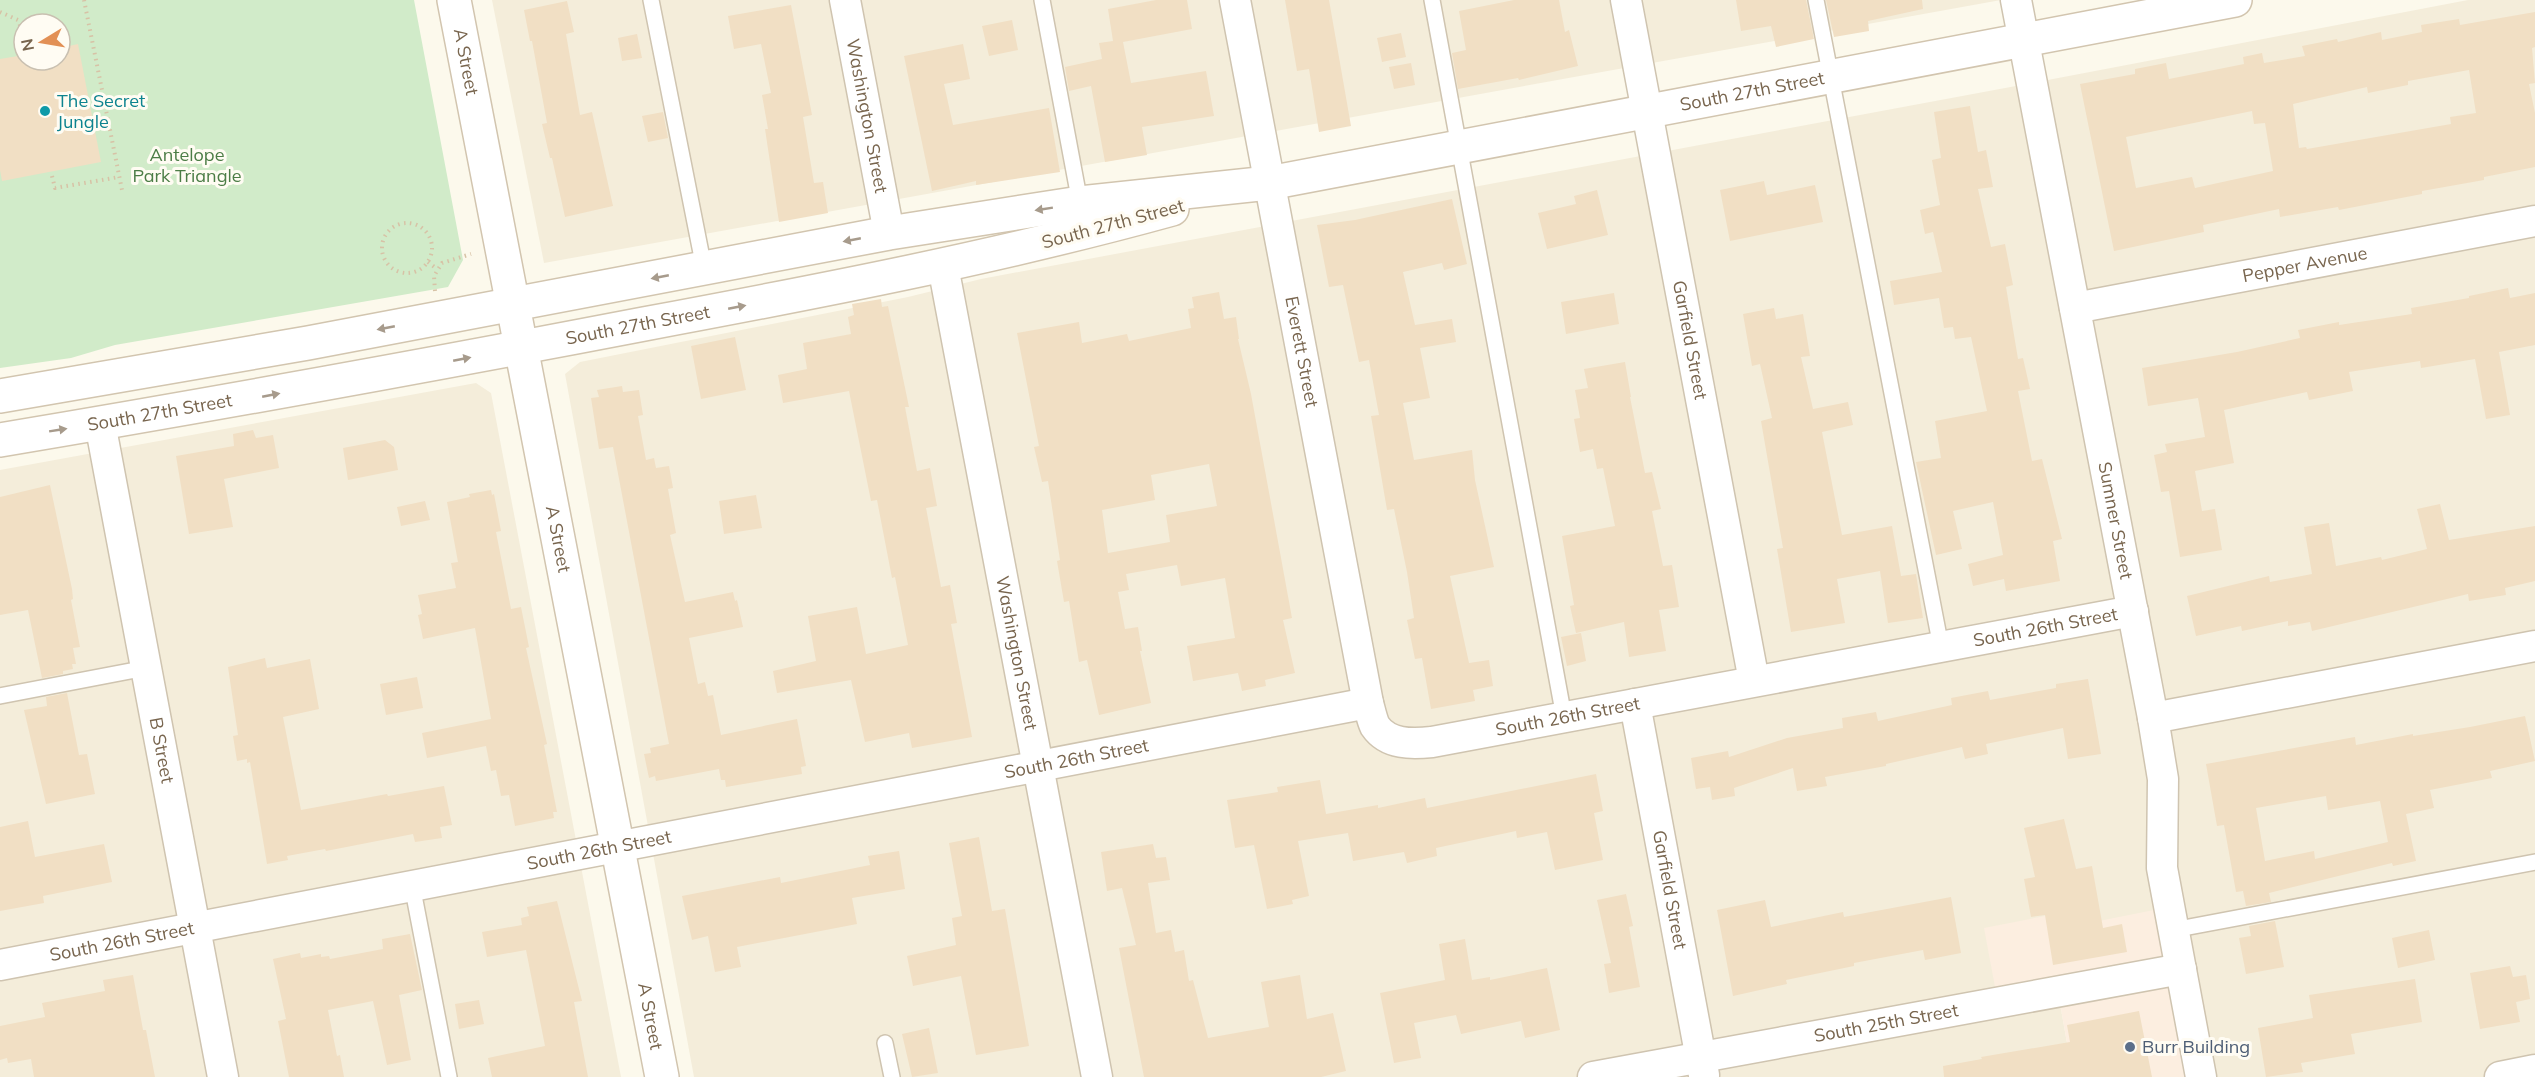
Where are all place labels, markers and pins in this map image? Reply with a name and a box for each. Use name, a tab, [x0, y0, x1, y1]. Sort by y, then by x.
place label: The Secret Jungle	[57, 89, 145, 133]
marker: The Secret Jungle	[38, 104, 52, 118]
place label: Burr Building	[2142, 1035, 2250, 1058]
marker: Burr Building	[2123, 1040, 2137, 1054]

